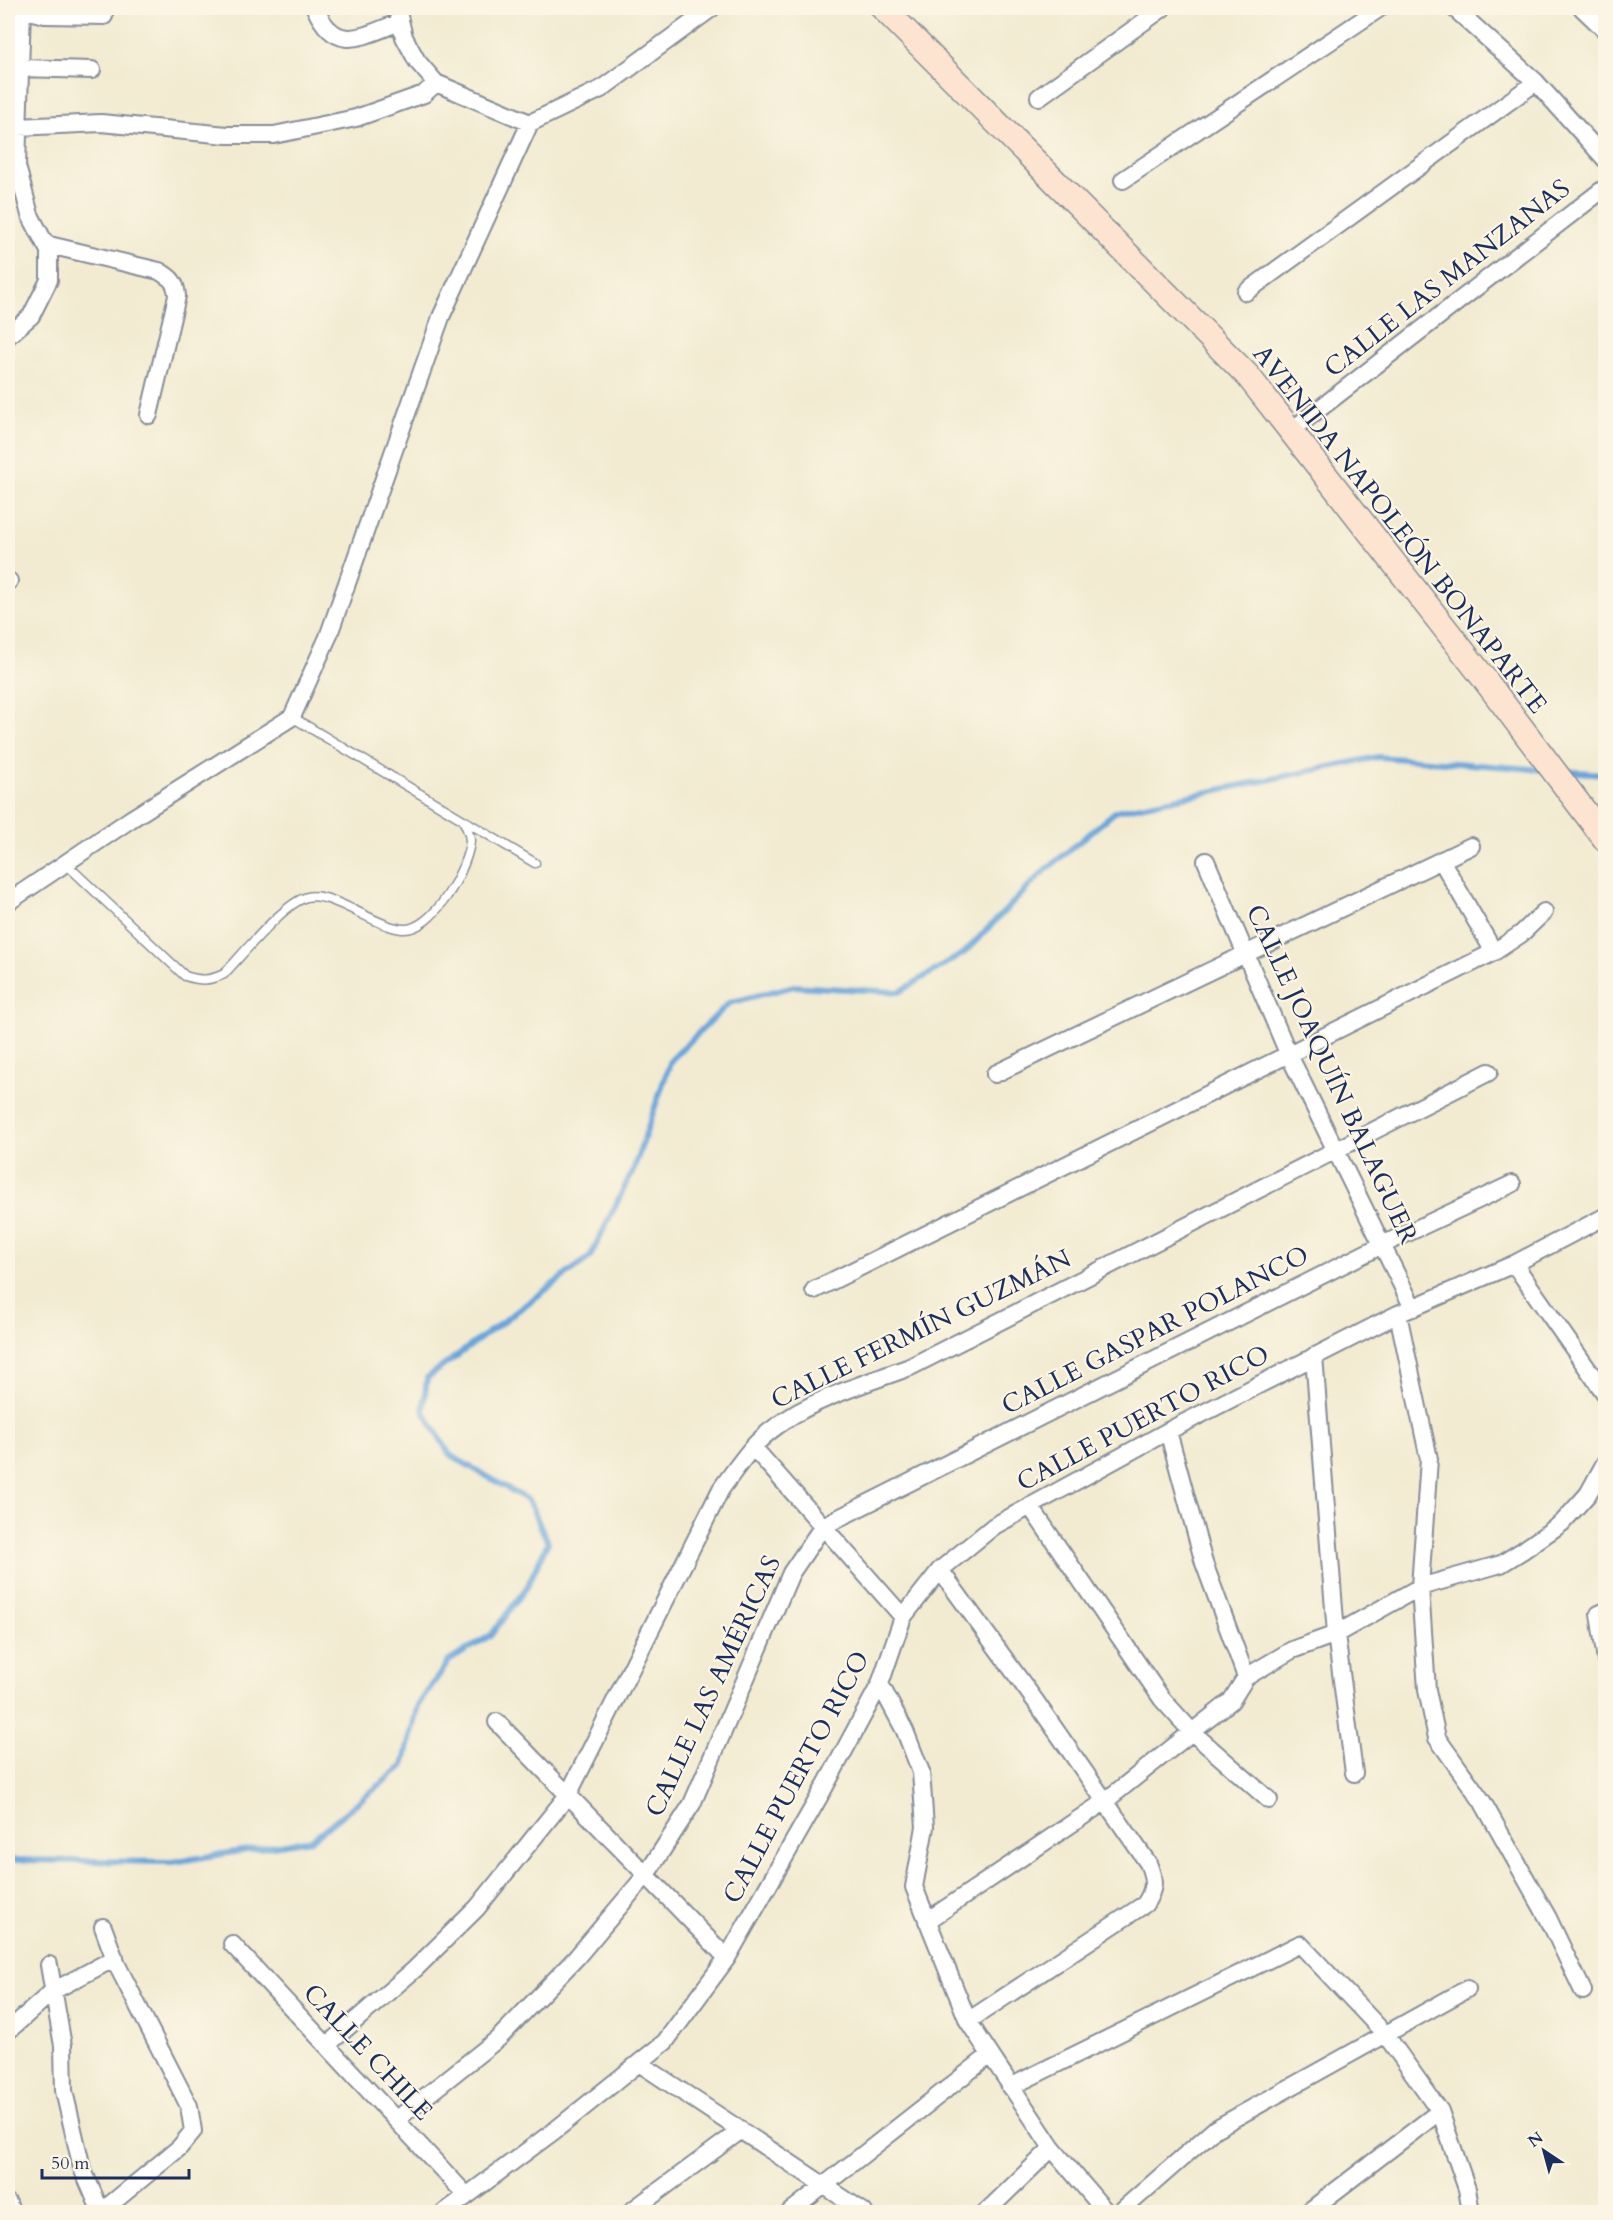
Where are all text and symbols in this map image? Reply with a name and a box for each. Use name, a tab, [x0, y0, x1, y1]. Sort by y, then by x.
street label: CALLE LAS MANZANAS	[1317, 171, 1577, 385]
street label: AVENIDA NAPOLEÓN BONAPARTE	[1245, 337, 1555, 721]
street label: CALLE JOAQUÍN BALAGUER	[1238, 899, 1426, 1249]
street label: CALLE GASPAR POLANCO	[995, 1237, 1315, 1423]
street label: CALLE FERMÍN GUZMÁN	[765, 1241, 1077, 1417]
street label: CALLE PUERTO RICO	[1011, 1337, 1275, 1499]
street label: CALLE LAS AMÉRICAS	[637, 1550, 789, 1822]
street label: CALLE PUERTO RICO	[715, 1645, 877, 1909]
street label: CALLE CHILE	[295, 1976, 441, 2128]
north arrow	[1514, 2121, 1574, 2181]
text: N	[1524, 2127, 1548, 2153]
scale bar	[42, 2142, 189, 2180]
text: 50 m	[51, 2151, 90, 2176]

